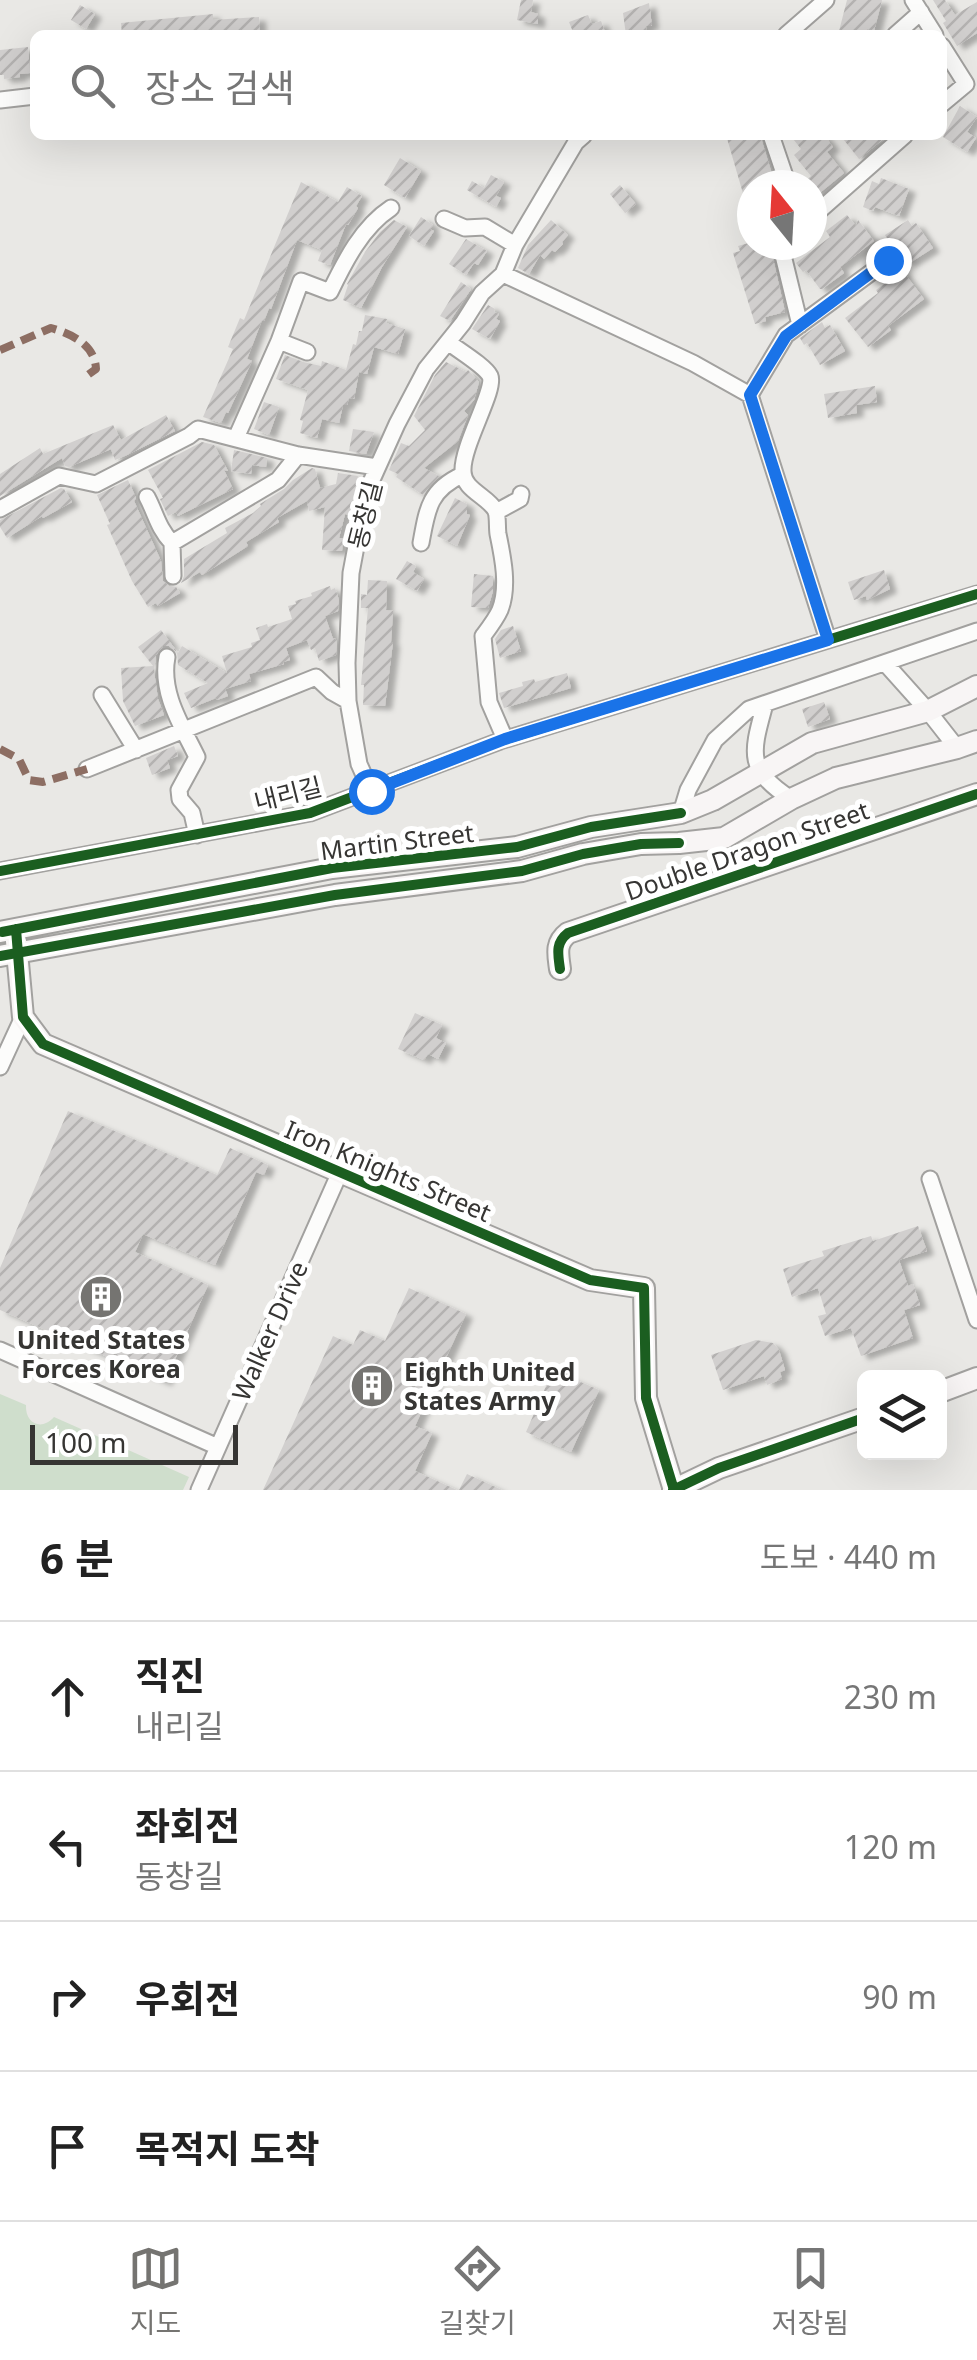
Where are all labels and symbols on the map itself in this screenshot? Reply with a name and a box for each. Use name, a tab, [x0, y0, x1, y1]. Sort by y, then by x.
north arrow	[737, 170, 827, 260]
route end	[866, 238, 912, 284]
street label: 동창길	[339, 477, 389, 552]
street label: 내리길	[250, 768, 325, 818]
route start	[349, 769, 395, 815]
street label: Double Dragon Street	[620, 792, 873, 908]
street label: Martin Street	[318, 815, 476, 867]
street label: Iron Knights Street	[280, 1111, 497, 1229]
street label: Walker Drive	[223, 1255, 315, 1406]
building icon: United States Forces Korea	[78, 1274, 124, 1320]
place label: United States Forces Korea	[17, 1322, 185, 1385]
place label: Eighth United States Army	[404, 1354, 575, 1417]
building icon: Eighth United States Army	[349, 1363, 395, 1409]
scale bar	[30, 1420, 238, 1464]

